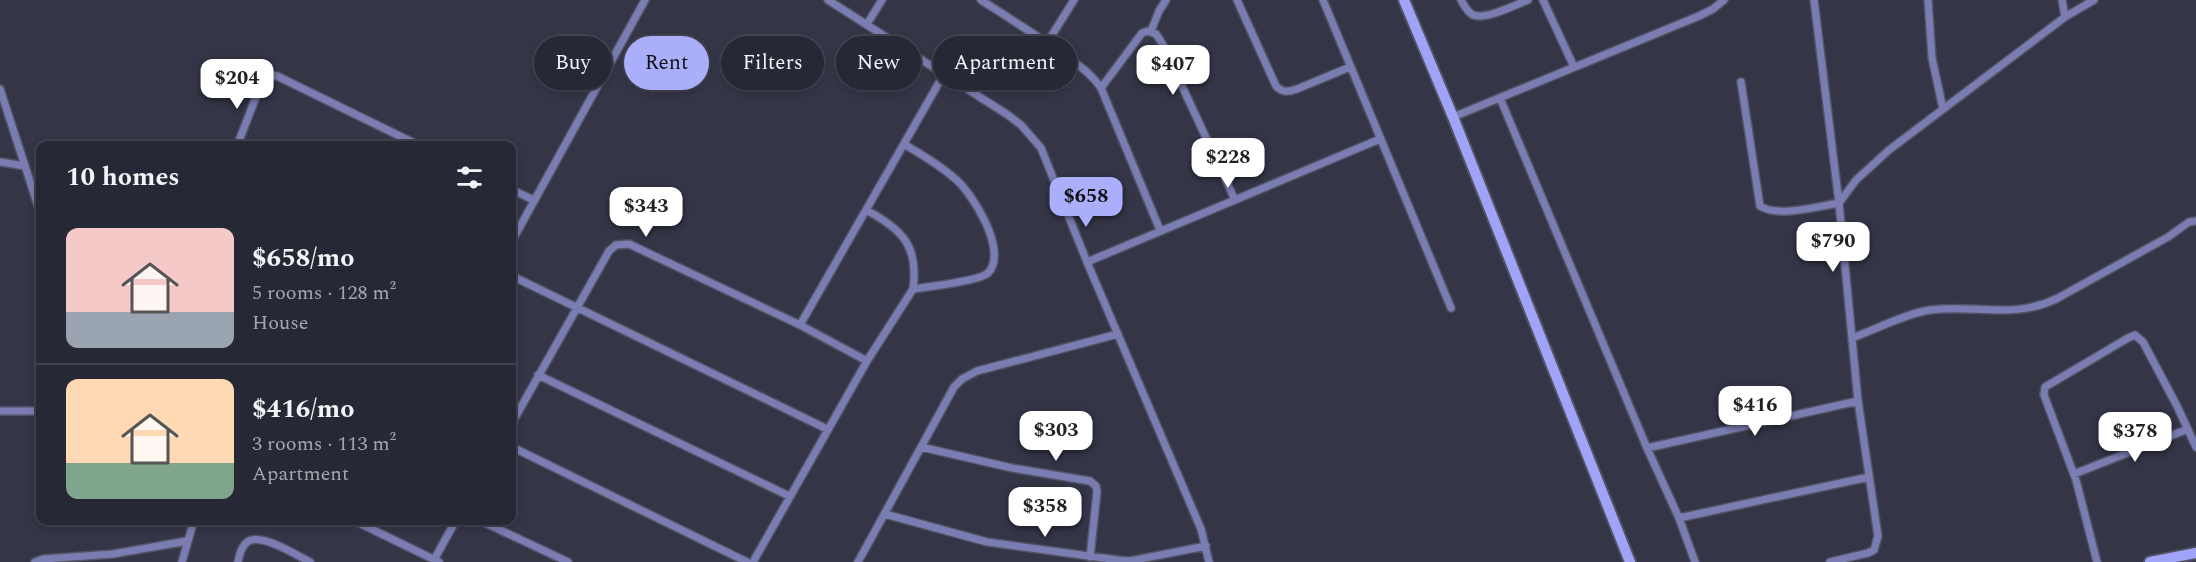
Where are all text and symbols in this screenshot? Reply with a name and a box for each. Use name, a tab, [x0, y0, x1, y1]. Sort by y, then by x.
chip: Buy	[534, 36, 612, 90]
chip: Rent	[624, 36, 709, 90]
chip: Filters	[721, 36, 824, 90]
chip: New	[836, 36, 921, 90]
chip: Apartment	[933, 36, 1077, 90]
pin: $407	[1137, 45, 1209, 96]
text: $407	[1151, 49, 1195, 79]
pin: $204	[201, 59, 273, 110]
text: $204	[215, 63, 259, 93]
pin: $228	[1192, 138, 1264, 189]
text: $228	[1206, 142, 1250, 172]
text: 10 homes	[66, 157, 180, 197]
icon: filters	[453, 161, 486, 194]
pin: $658	[1050, 177, 1122, 228]
text: $658	[1064, 181, 1108, 211]
pin: $343	[610, 187, 682, 238]
text: $343	[624, 191, 668, 221]
pin: $790	[1797, 222, 1869, 273]
text: $790	[1811, 226, 1855, 256]
text: $658/mo	[252, 238, 355, 278]
icon: home	[114, 252, 186, 324]
text: 5 rooms · 128 m²	[252, 278, 396, 308]
text: House	[252, 308, 309, 338]
pin: $416	[1719, 386, 1791, 437]
text: $416/mo	[252, 389, 355, 429]
text: $416	[1733, 390, 1777, 420]
icon: home	[114, 403, 186, 475]
pin: $303	[1020, 411, 1092, 462]
pin: $378	[2099, 412, 2171, 463]
text: $303	[1034, 415, 1078, 445]
text: $378	[2113, 416, 2157, 446]
text: 3 rooms · 113 m²	[252, 429, 396, 459]
text: Apartment	[252, 459, 349, 489]
pin: $358	[1009, 487, 1081, 538]
text: $358	[1023, 491, 1067, 521]

